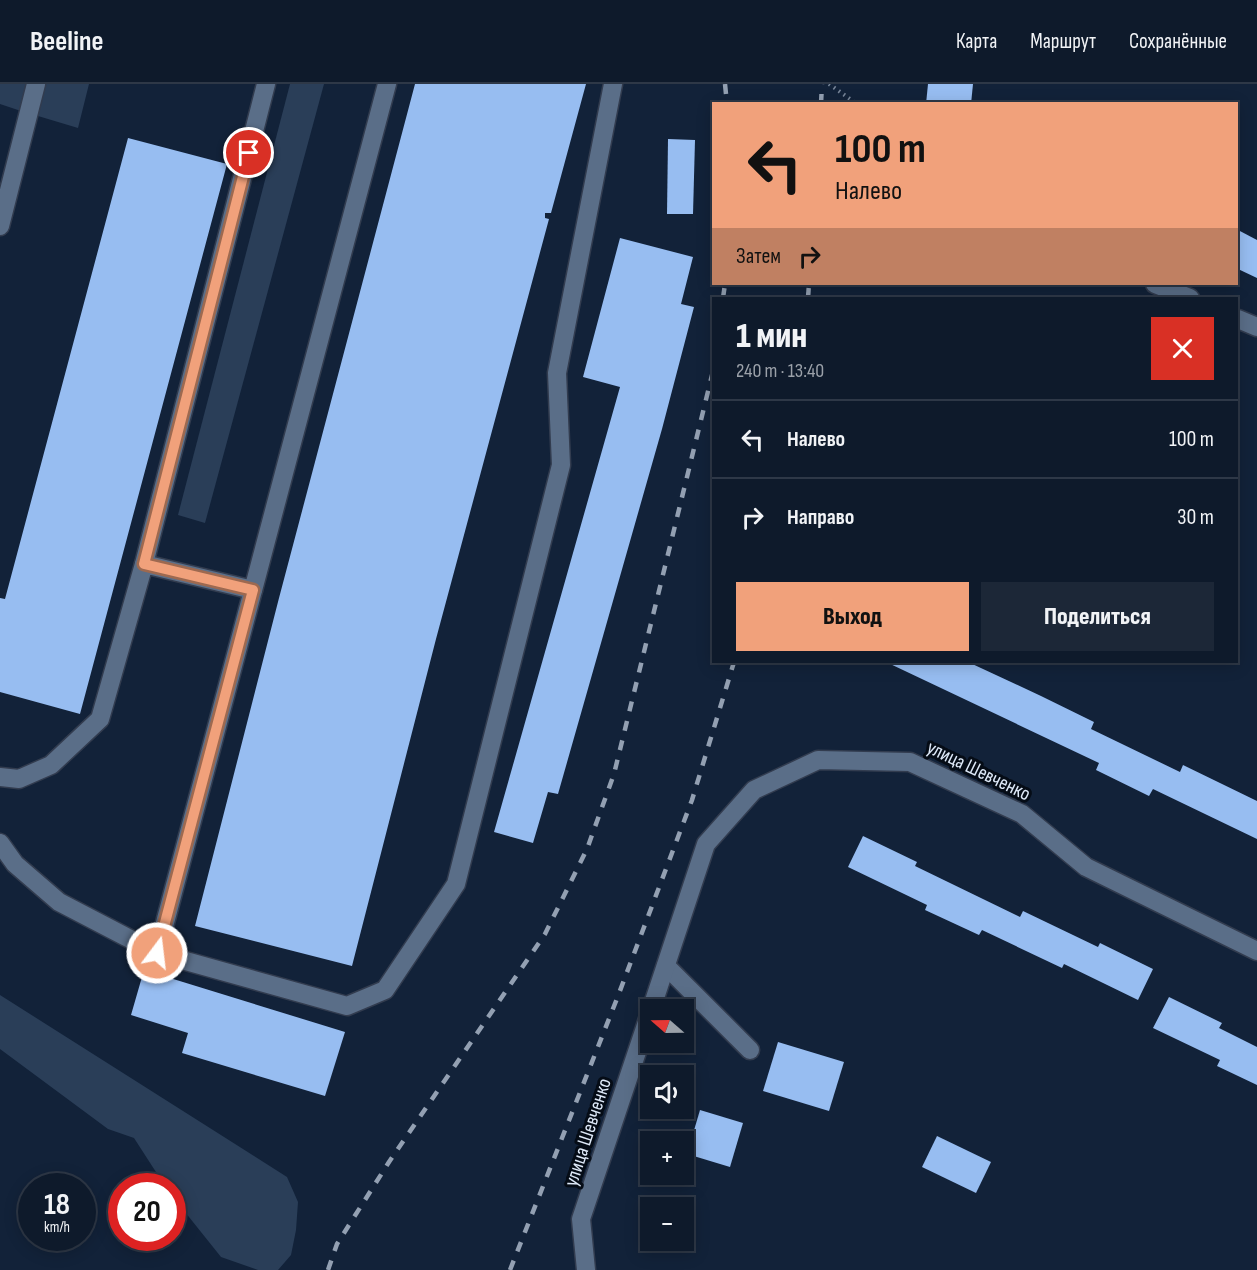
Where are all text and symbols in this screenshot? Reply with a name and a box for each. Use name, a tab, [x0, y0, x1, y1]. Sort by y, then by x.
text: Beeline	[30, 25, 103, 58]
text: Карта	[956, 29, 997, 54]
text: Маршрут	[1030, 29, 1096, 54]
text: Сохранённые	[1129, 29, 1227, 54]
text: 100 m	[835, 124, 926, 175]
icon: left	[736, 126, 814, 204]
pin	[223, 127, 274, 178]
icon: arrive	[232, 136, 265, 169]
text: Налево	[835, 175, 902, 207]
icon: right	[793, 240, 826, 273]
text: Затем	[736, 243, 781, 270]
text: 1 мин	[736, 315, 807, 358]
button: close	[1151, 317, 1214, 380]
text: 240 m · 13:40	[736, 359, 824, 383]
icon: left	[736, 423, 769, 456]
text: Налево	[787, 426, 845, 453]
text: 100 m	[1169, 426, 1214, 453]
icon: right	[736, 501, 769, 534]
text: Направо	[787, 504, 854, 531]
text: 30 m	[1177, 504, 1214, 531]
button: Выход	[736, 582, 969, 651]
button: Поделиться	[981, 582, 1214, 651]
street label: улица Шевченко	[923, 736, 1034, 806]
position arrow	[125, 921, 189, 985]
north arrow	[640, 999, 694, 1053]
map controls	[640, 999, 694, 1251]
button: sound	[640, 1065, 694, 1119]
street label: улица Шевченко	[559, 1075, 617, 1189]
button: +	[640, 1131, 694, 1185]
speed limit sign: 20	[108, 1173, 186, 1251]
text: 18	[44, 1187, 70, 1223]
button: −	[640, 1197, 694, 1251]
text: km/h	[44, 1218, 70, 1237]

